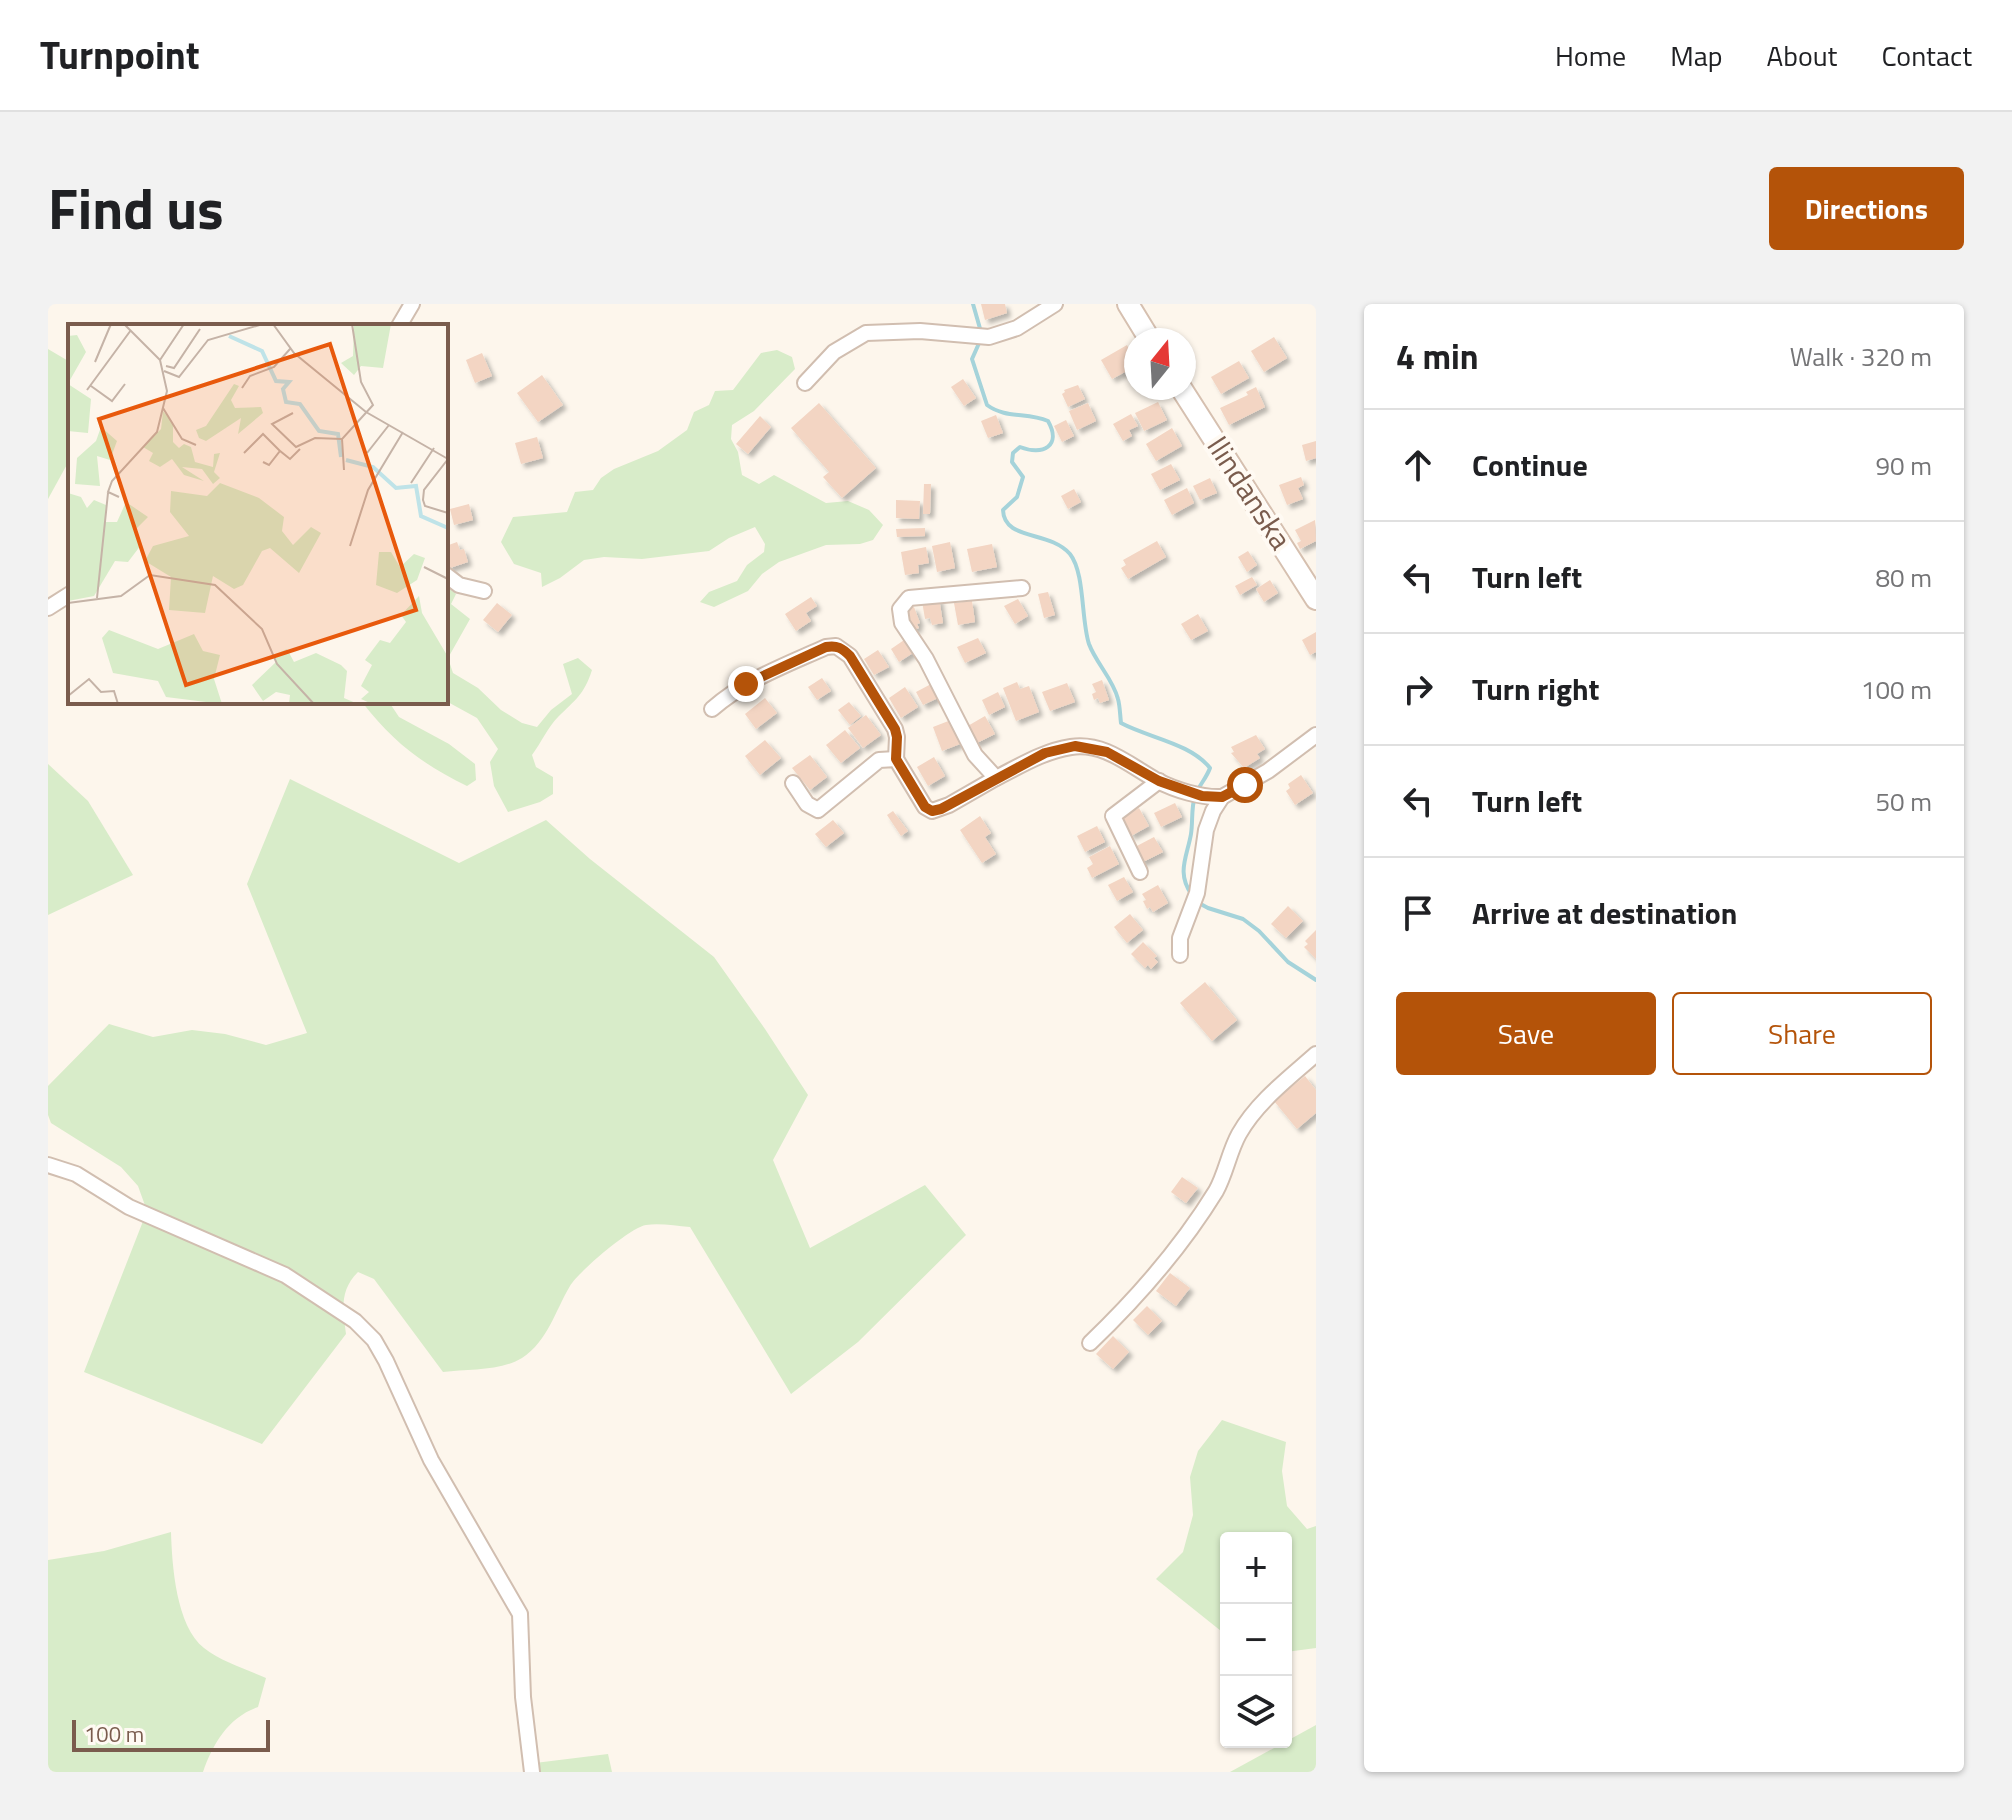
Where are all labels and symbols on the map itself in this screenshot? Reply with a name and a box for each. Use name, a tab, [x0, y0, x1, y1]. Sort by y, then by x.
inset map	[68, 324, 448, 704]
north arrow	[1124, 328, 1196, 400]
street label: Ilindanska	[1196, 427, 1304, 558]
route end	[728, 666, 764, 702]
route start	[1227, 767, 1263, 803]
scale bar	[72, 1716, 270, 1752]

